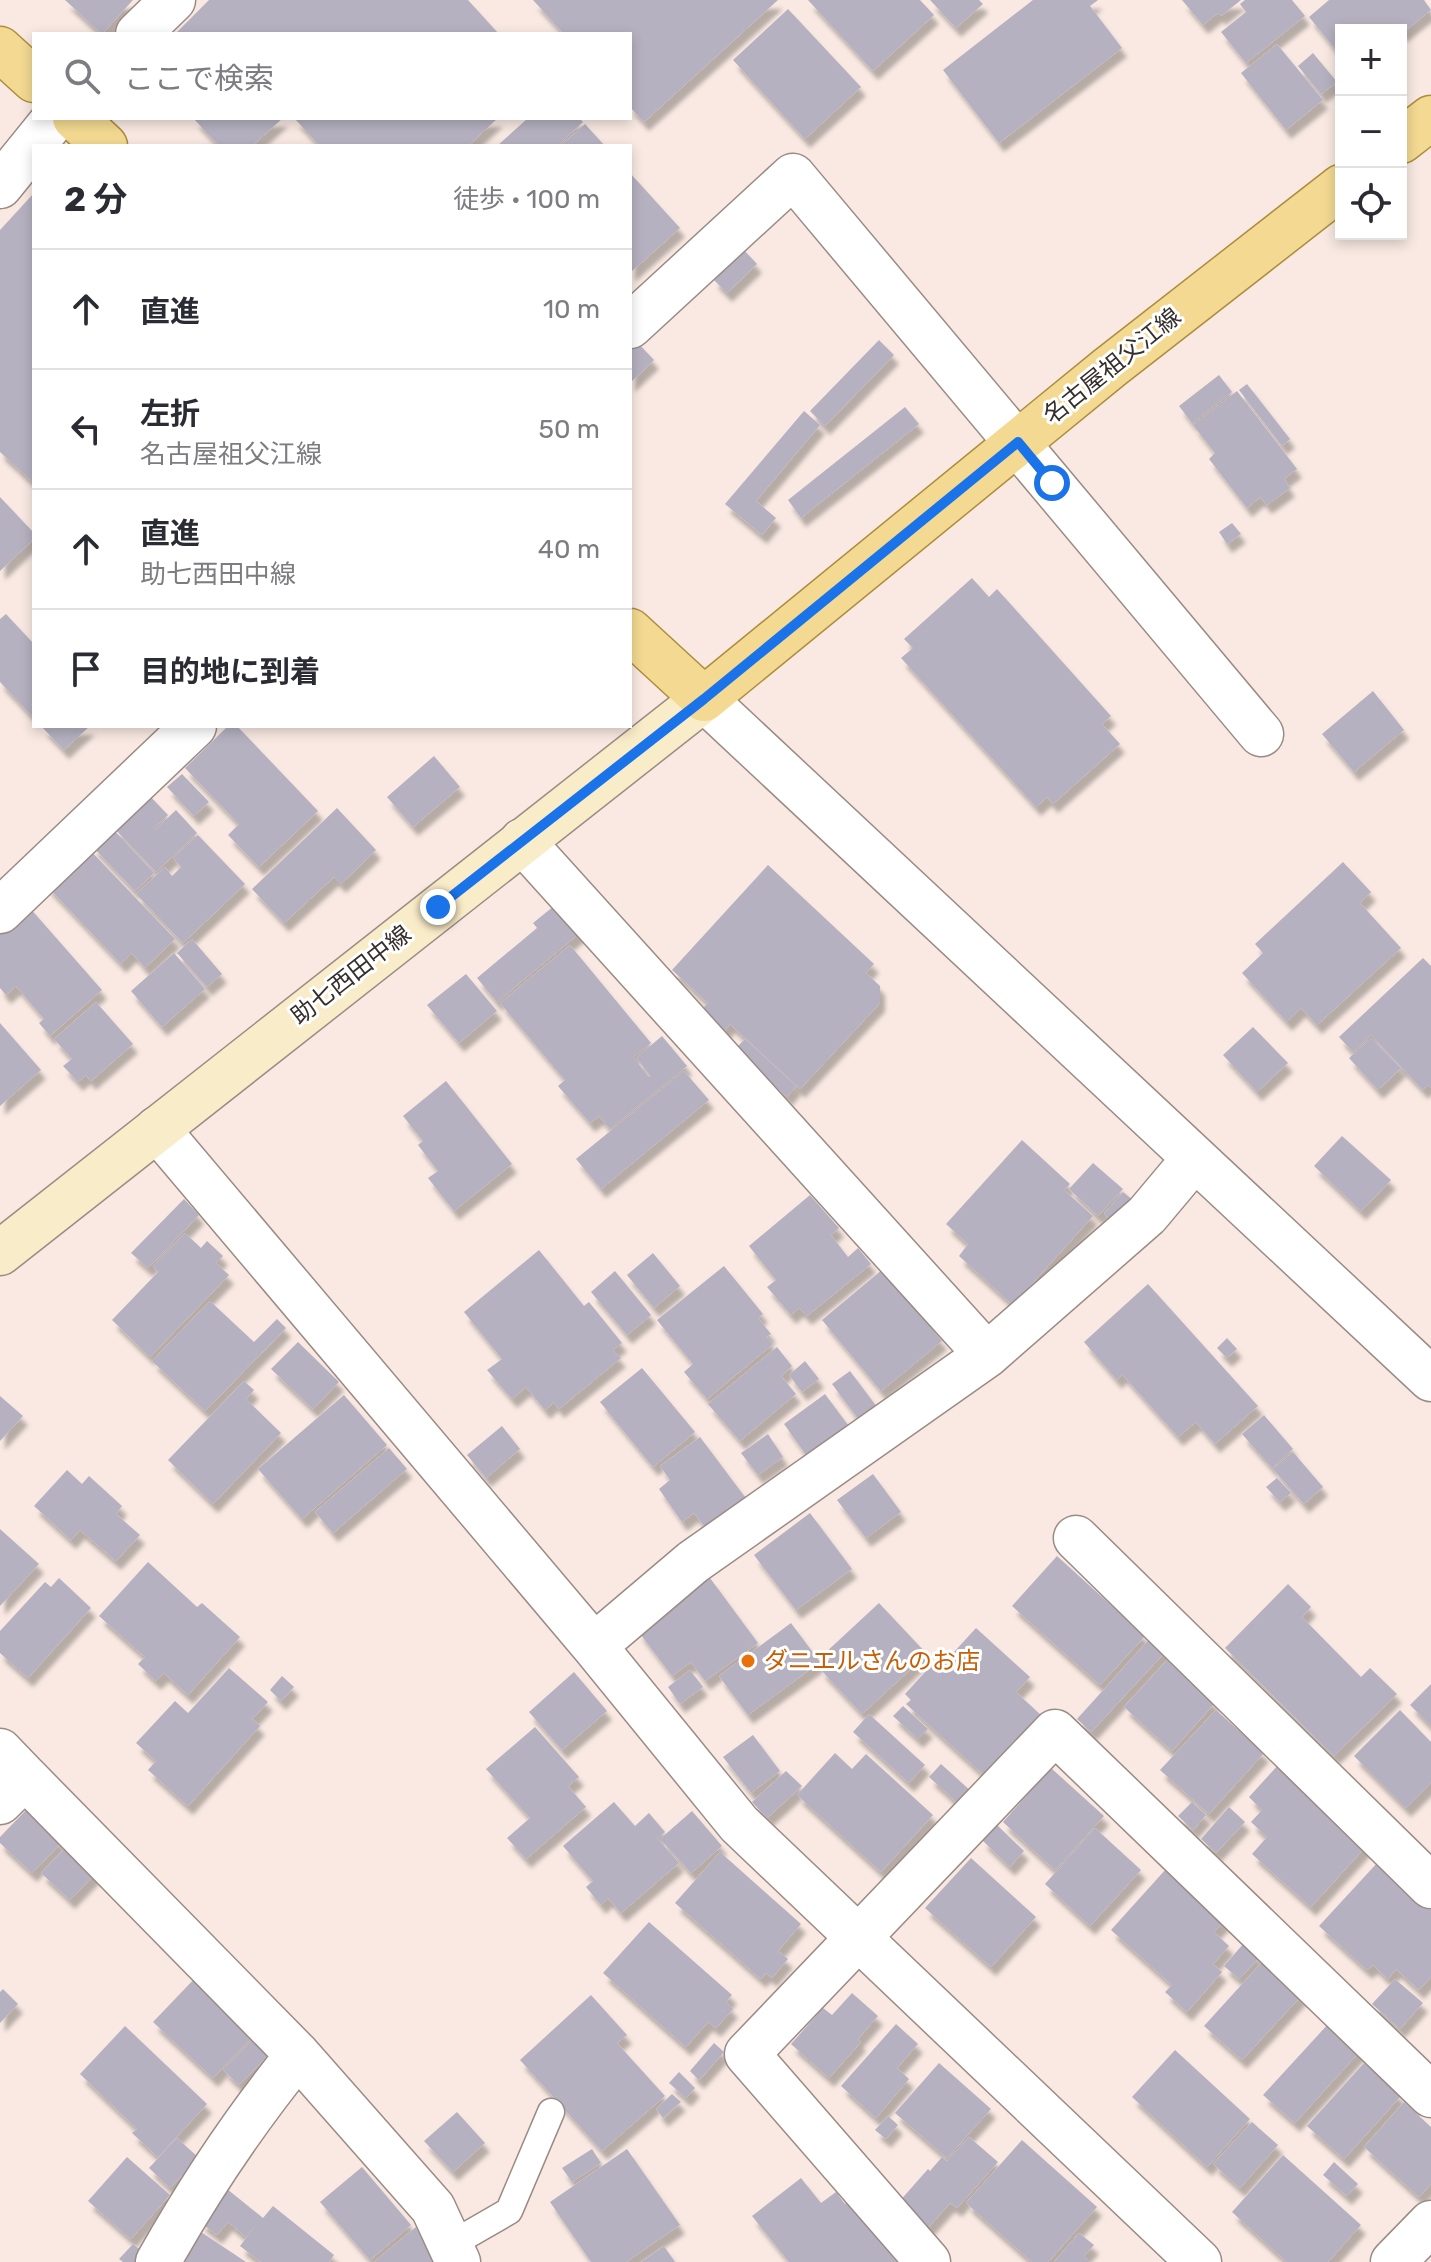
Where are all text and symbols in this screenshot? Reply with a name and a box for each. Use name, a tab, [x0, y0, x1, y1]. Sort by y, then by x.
map controls	[1335, 24, 1407, 240]
button: +	[1335, 24, 1407, 96]
search box	[32, 32, 632, 120]
icon: search	[60, 54, 104, 98]
text: ここで検索	[124, 61, 274, 97]
button: −	[1335, 96, 1407, 168]
button: locate	[1335, 168, 1407, 240]
text: 2 分	[64, 179, 127, 220]
text: 徒歩 · 100 m	[453, 184, 600, 215]
icon: ahead	[64, 287, 108, 331]
text: 直進	[140, 294, 200, 330]
text: 10 m	[543, 294, 600, 325]
street label: 名古屋祖父江線	[1038, 302, 1186, 430]
text: 左折	[140, 396, 200, 432]
icon: left	[64, 407, 108, 451]
text: 50 m	[539, 414, 600, 445]
text: 名古屋祖父江線	[140, 439, 322, 470]
route start	[1034, 465, 1070, 501]
text: 直進	[140, 516, 200, 552]
icon: ahead	[64, 527, 108, 571]
text: 40 m	[538, 534, 600, 565]
text: 助七西田中線	[140, 559, 296, 590]
icon: arrive	[64, 647, 108, 691]
text: 目的地に到着	[140, 654, 320, 690]
route end	[420, 889, 456, 925]
street label: 助七西田中線	[286, 920, 416, 1030]
place label: ダニエルさんのお店	[764, 1647, 980, 1675]
marker: ダニエルさんのお店	[739, 1652, 757, 1670]

